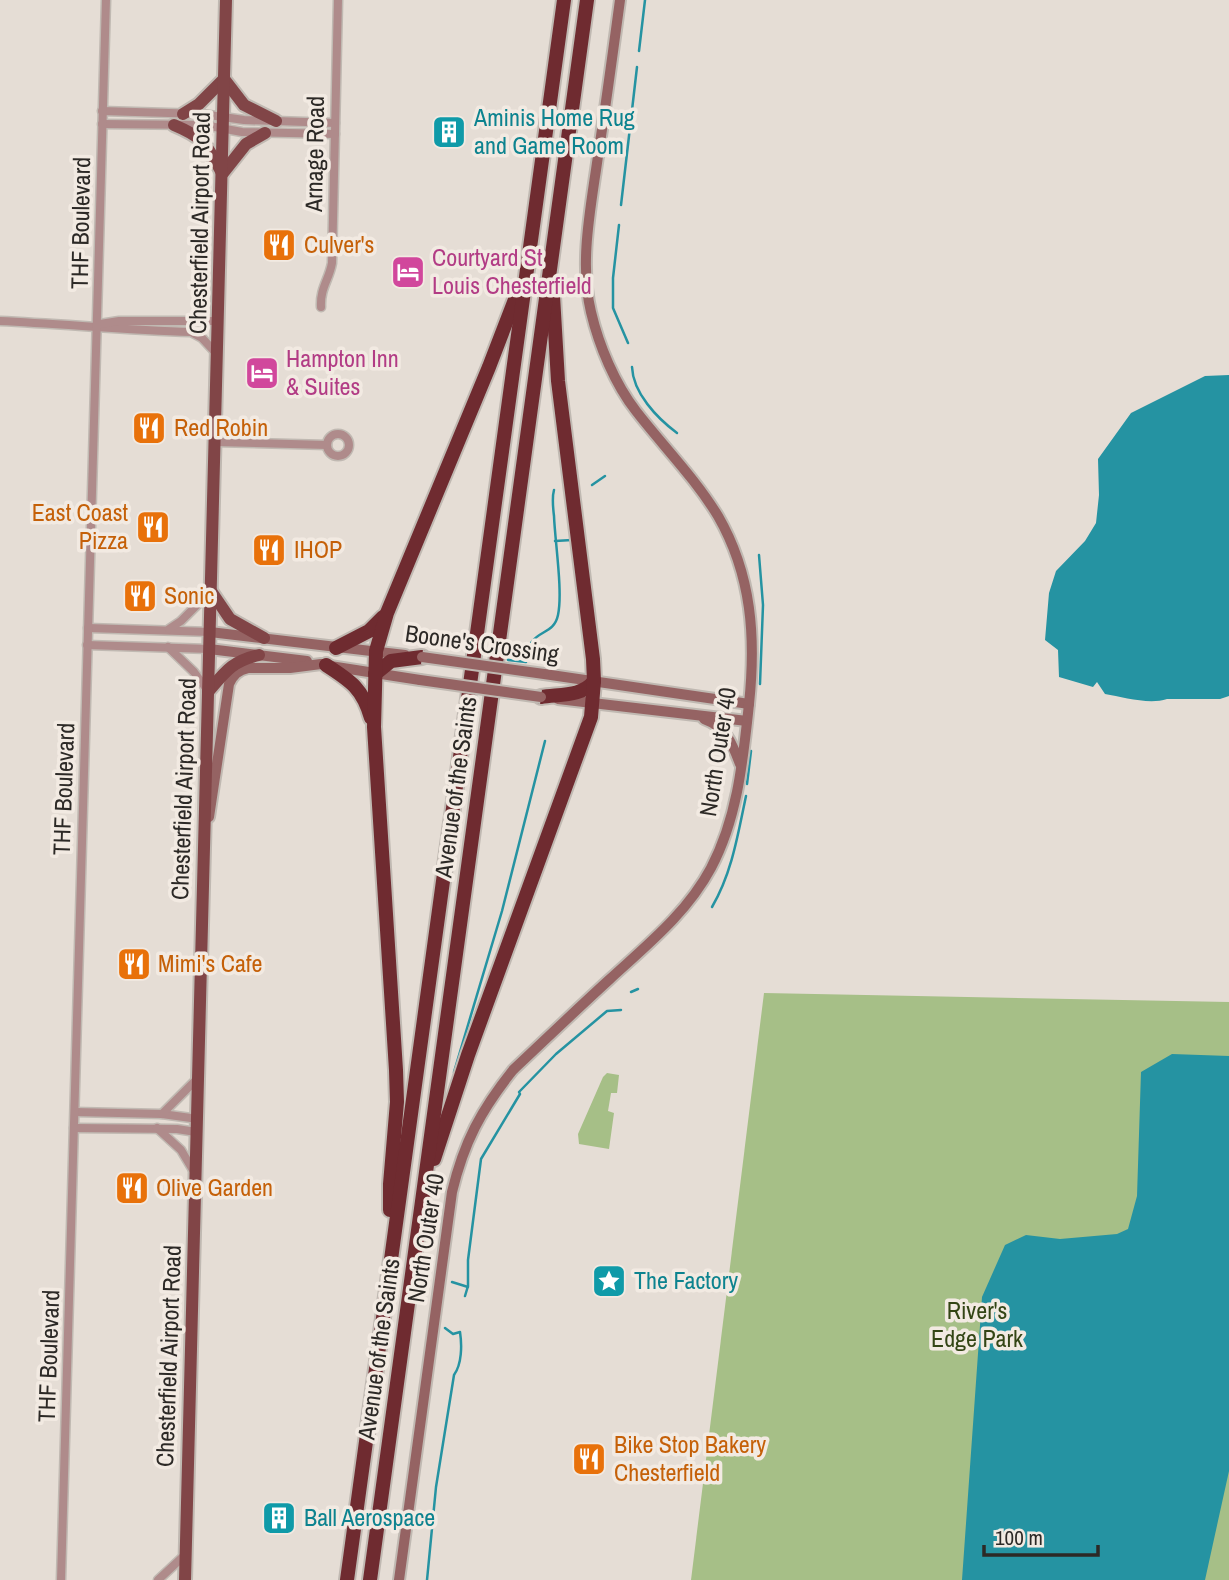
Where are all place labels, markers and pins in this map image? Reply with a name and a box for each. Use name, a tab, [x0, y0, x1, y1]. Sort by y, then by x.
place label: Aminis Home Rug and Game Room	[473, 101, 635, 161]
building icon: Aminis Home Rug and Game Room	[430, 113, 468, 151]
restaurant icon: Culver's	[260, 226, 298, 264]
place label: Culver's	[304, 228, 374, 260]
place label: Courtyard St Louis Chesterfield	[432, 241, 592, 301]
hotel icon: Courtyard St Louis Chesterfield	[389, 253, 427, 291]
place label: Hampton Inn & Suites	[286, 342, 399, 402]
hotel icon: Hampton Inn & Suites	[243, 354, 281, 392]
restaurant icon: Red Robin	[130, 409, 168, 447]
place label: Red Robin	[174, 411, 268, 443]
place label: East Coast Pizza	[32, 496, 129, 556]
restaurant icon: East Coast Pizza	[134, 508, 172, 546]
restaurant icon: IHOP	[250, 531, 288, 569]
place label: IHOP	[294, 533, 342, 565]
restaurant icon: Sonic	[121, 577, 159, 615]
place label: Sonic	[164, 579, 214, 611]
restaurant icon: Mimi's Cafe	[115, 945, 153, 983]
place label: Mimi's Cafe	[158, 947, 262, 979]
restaurant icon: Olive Garden	[113, 1169, 151, 1207]
place label: Olive Garden	[156, 1171, 273, 1203]
place icon: The Factory	[590, 1262, 628, 1300]
place label: The Factory	[634, 1264, 738, 1296]
place label: Bike Stop Bakery Chesterfield	[614, 1428, 766, 1488]
restaurant icon: Bike Stop Bakery Chesterfield	[570, 1440, 608, 1478]
building icon: Ball Aerospace	[260, 1499, 298, 1537]
place label: Ball Aerospace	[304, 1501, 435, 1533]

